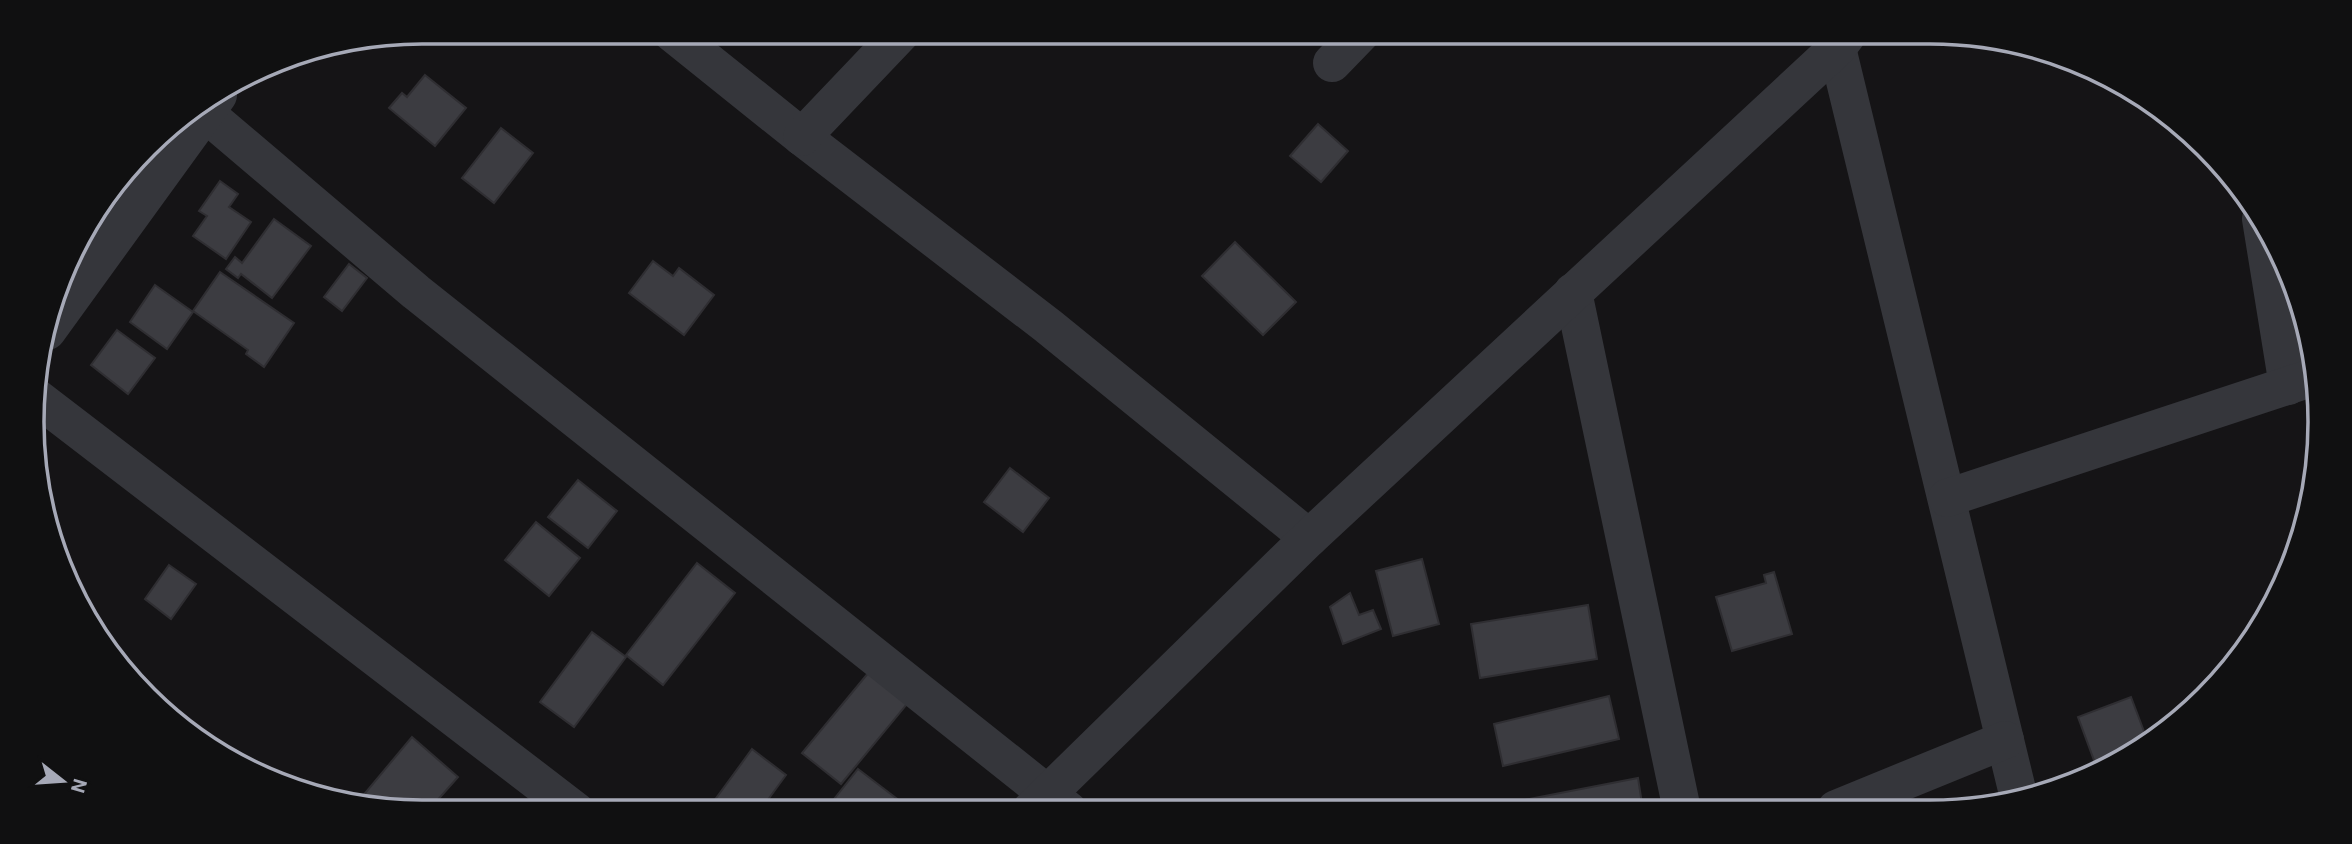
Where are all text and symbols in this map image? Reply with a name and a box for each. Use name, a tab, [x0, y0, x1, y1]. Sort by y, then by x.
north arrow	[28, 746, 98, 816]
text: N	[66, 776, 92, 796]

